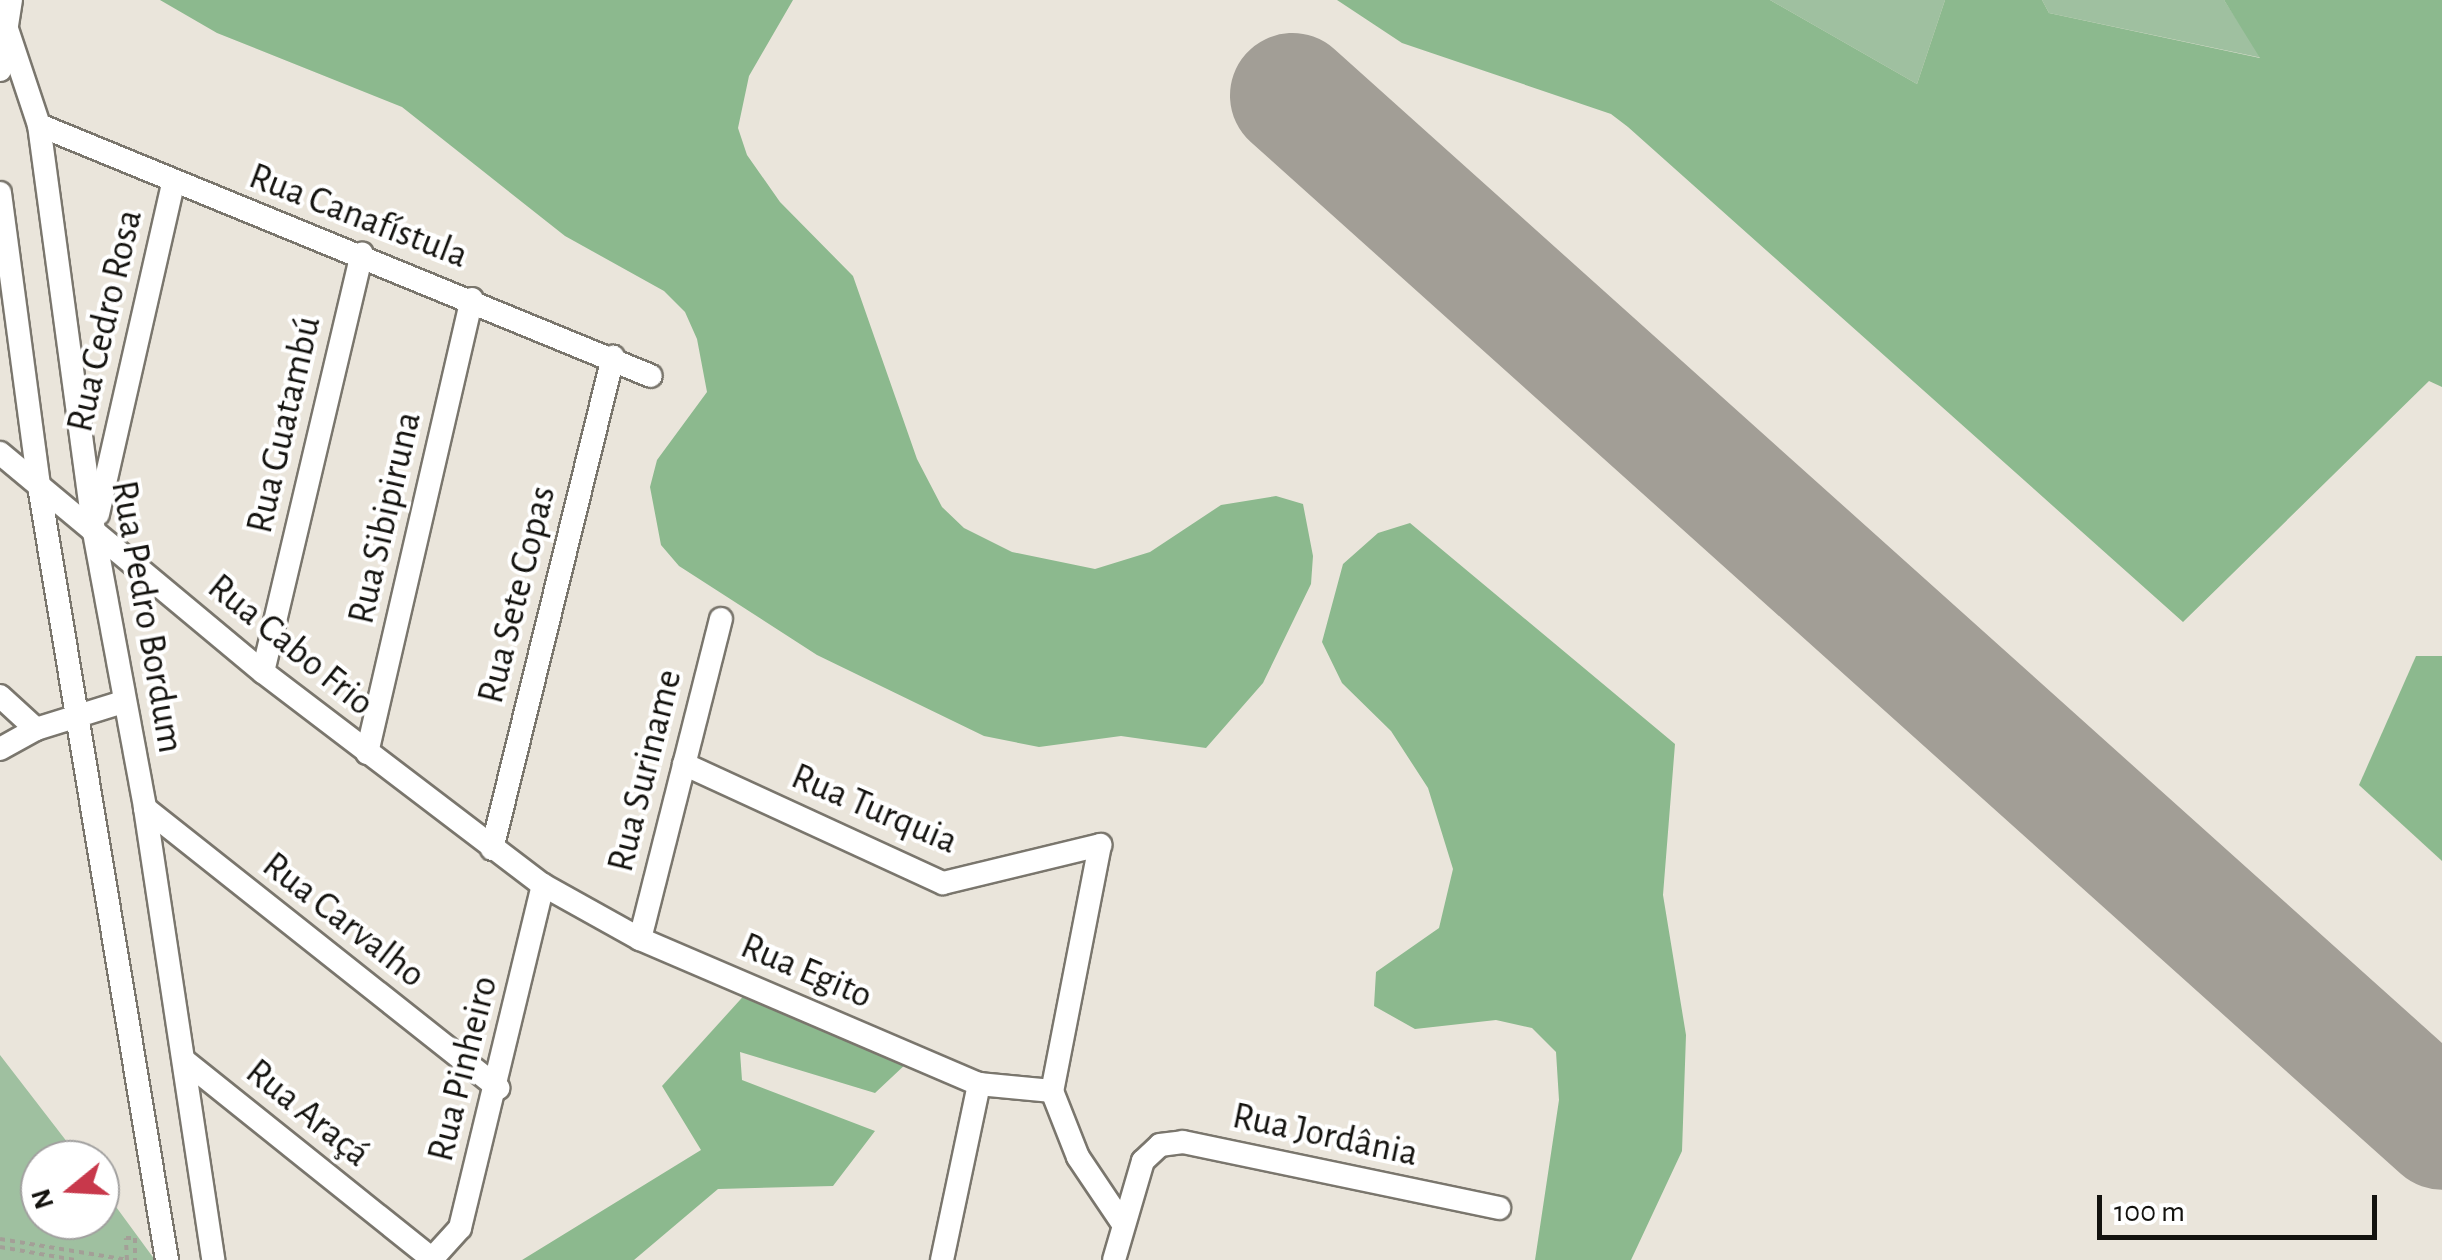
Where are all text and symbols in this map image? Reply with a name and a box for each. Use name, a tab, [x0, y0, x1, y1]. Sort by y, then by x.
street label: Rua Canafístula	[242, 154, 474, 280]
street label: Rua Cedro Rosa	[58, 205, 154, 437]
street label: Rua Guatambú	[238, 312, 332, 538]
street label: Rua Sibipiruna	[339, 407, 433, 629]
street label: Rua Pedro Bordum	[100, 477, 192, 757]
street label: Rua Sete Copas	[469, 482, 567, 708]
street label: Rua Cabo Frio	[198, 565, 382, 727]
street label: Rua Suriname	[599, 665, 693, 877]
street label: Rua Turquia	[784, 755, 964, 865]
street label: Rua Carvalho	[253, 843, 433, 999]
street label: Rua Egito	[733, 924, 879, 1020]
street label: Rua Pinheiro	[419, 972, 509, 1166]
street label: Rua Araçá	[236, 1050, 378, 1178]
street label: Rua Jordânia	[1228, 1094, 1422, 1178]
north arrow	[20, 1140, 120, 1240]
scale bar	[2102, 1175, 2382, 1237]
text: N	[27, 1185, 60, 1212]
text: 100 m	[2114, 1197, 2185, 1227]

